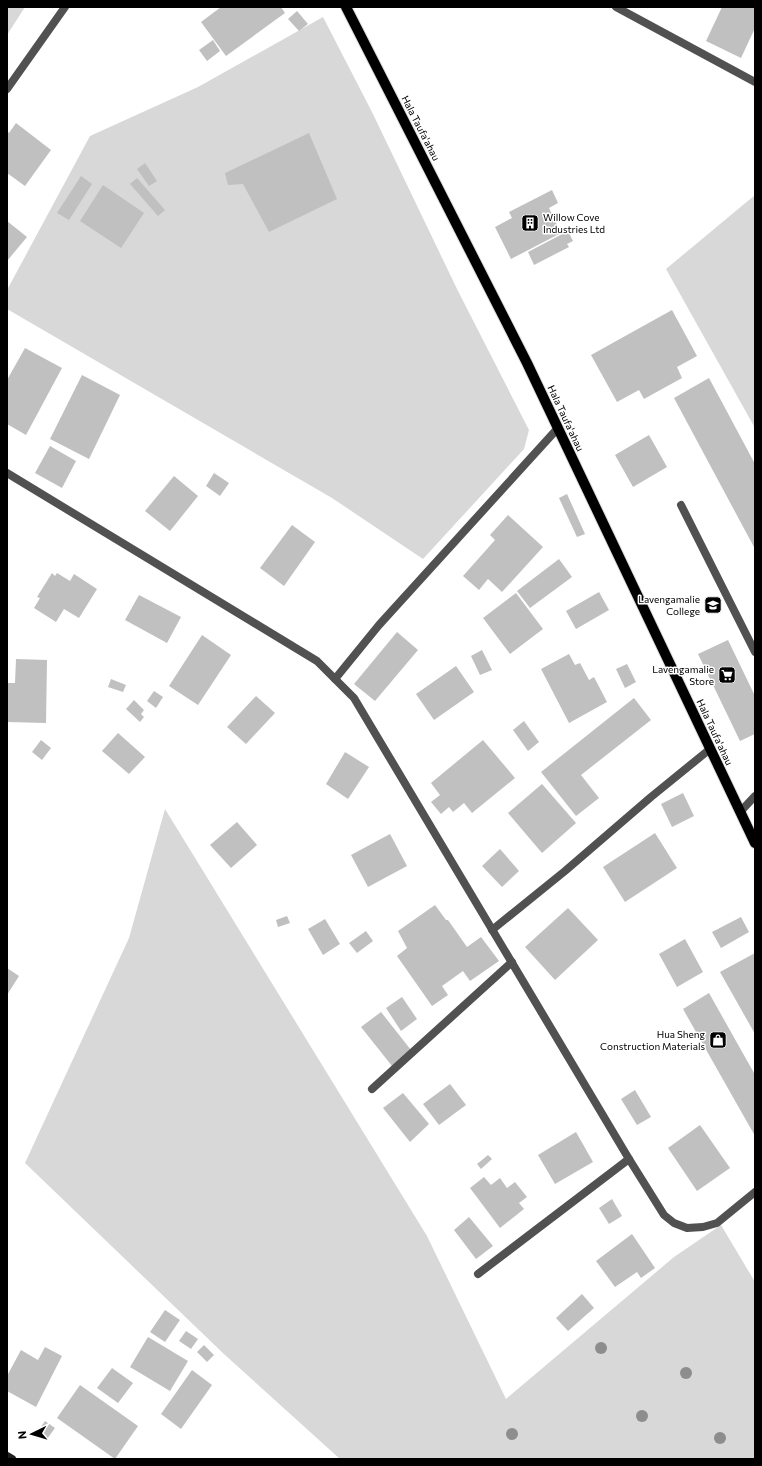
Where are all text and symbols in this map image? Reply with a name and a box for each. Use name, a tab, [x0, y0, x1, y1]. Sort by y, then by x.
street label: Hala Taufa'ahau	[399, 93, 443, 163]
place label: Willow Cove Industries Ltd	[543, 211, 605, 235]
building icon: Willow Cove Industries Ltd	[520, 213, 540, 233]
street label: Hala Taufa'ahau	[545, 383, 587, 453]
place label: Lavengamalie College	[638, 593, 700, 617]
school or university icon: Lavengamalie College	[703, 595, 723, 615]
place label: Lavengamalie Store	[652, 663, 714, 687]
supermarket icon: Lavengamalie Store	[717, 665, 737, 685]
street label: Hala Taufa'ahau	[694, 697, 736, 767]
place label: Hua Sheng Construction Materials	[600, 1028, 706, 1052]
shop icon: Hua Sheng Construction Materials	[708, 1030, 728, 1050]
north arrow	[12, 1414, 52, 1454]
text: N	[15, 1430, 28, 1440]

